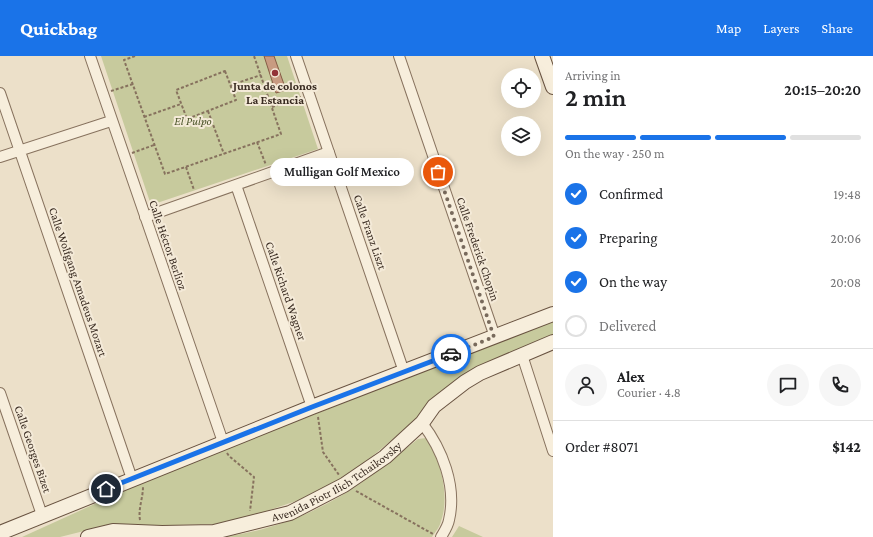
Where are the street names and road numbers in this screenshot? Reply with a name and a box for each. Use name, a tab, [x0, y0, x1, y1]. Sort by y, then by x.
street label: Calle Franz Liszt	[351, 193, 390, 272]
street label: Calle Frederick Chopin	[454, 195, 503, 303]
street label: Calle Héctor Berlioz	[146, 198, 190, 292]
street label: Calle Wolfgang Amadeus Mozart	[46, 205, 111, 359]
street label: Calle Richard Wagner	[263, 240, 310, 343]
street label: Calle Georges Bizet	[12, 404, 55, 495]
street label: Avenida Piotr Ilich Tchaikovsky	[270, 438, 405, 524]

